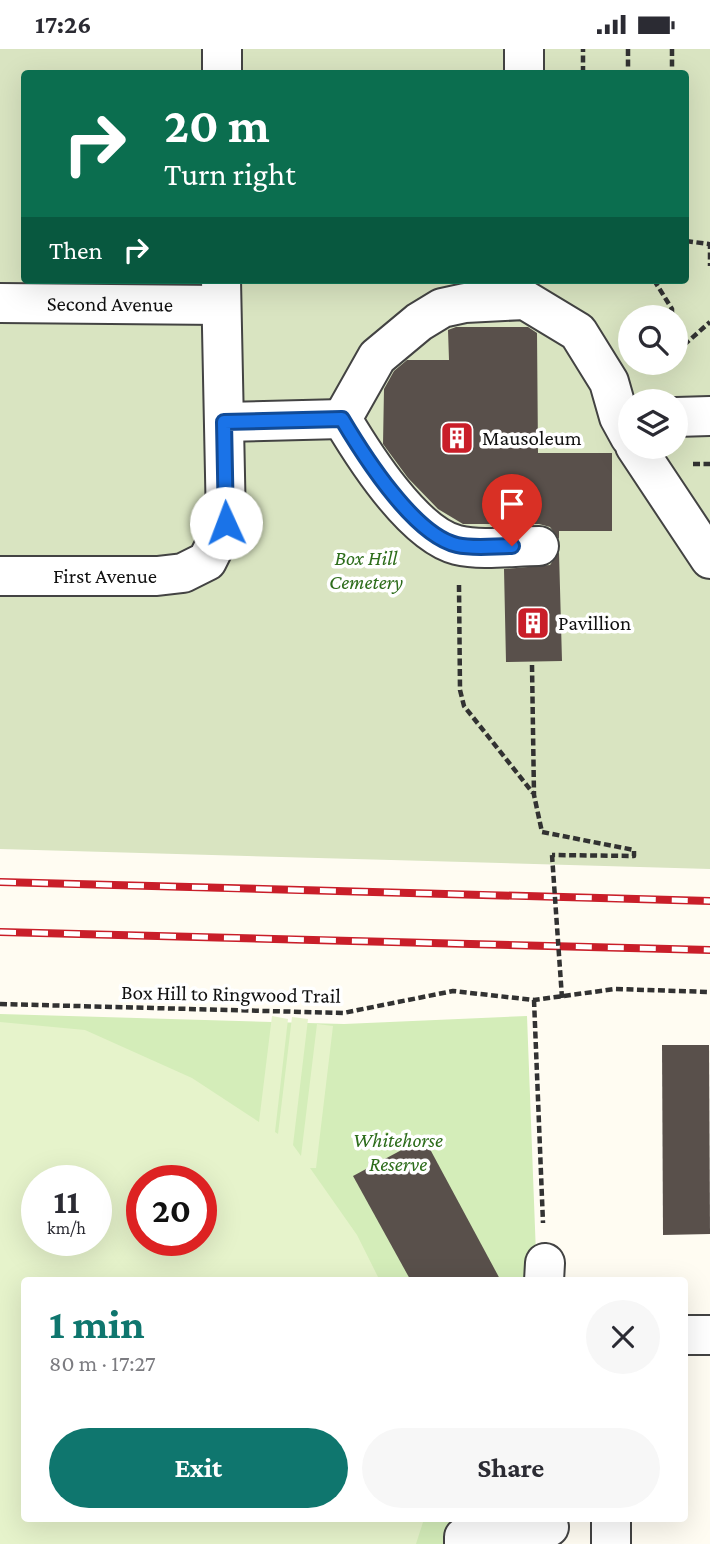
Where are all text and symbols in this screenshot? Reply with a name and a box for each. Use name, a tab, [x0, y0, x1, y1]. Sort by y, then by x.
text: 17:26	[35, 10, 92, 39]
icon: right	[49, 98, 140, 189]
text: 20 m	[164, 98, 270, 153]
text: Turn right	[164, 156, 296, 192]
icon: right	[117, 231, 155, 269]
text: Then	[49, 236, 103, 265]
street label: Second Avenue	[47, 291, 173, 317]
map controls	[618, 305, 688, 459]
button: search	[618, 305, 688, 375]
button: layers	[618, 389, 688, 459]
building icon: Mausoleum	[438, 419, 476, 457]
place label: Mausoleum	[482, 426, 582, 450]
pin	[482, 474, 542, 546]
icon: arrive	[493, 485, 531, 523]
position arrow	[189, 486, 263, 560]
park label: Box Hill Cemetery	[329, 546, 403, 594]
street label: First Avenue	[53, 564, 157, 588]
building icon: Pavillion	[514, 604, 552, 642]
place label: Pavillion	[558, 611, 631, 635]
street label: Box Hill to Ringwood Trail	[121, 980, 341, 1008]
park label: Whitehorse Reserve	[353, 1128, 443, 1176]
speed limit sign: 20	[126, 1165, 217, 1256]
text: 11	[53, 1182, 80, 1221]
text: km/h	[47, 1218, 86, 1238]
text: 1 min	[49, 1300, 145, 1347]
button: close	[586, 1300, 660, 1374]
text: 80 m · 17:27	[49, 1350, 156, 1376]
button: Exit	[49, 1428, 348, 1508]
button: Share	[362, 1428, 660, 1508]

